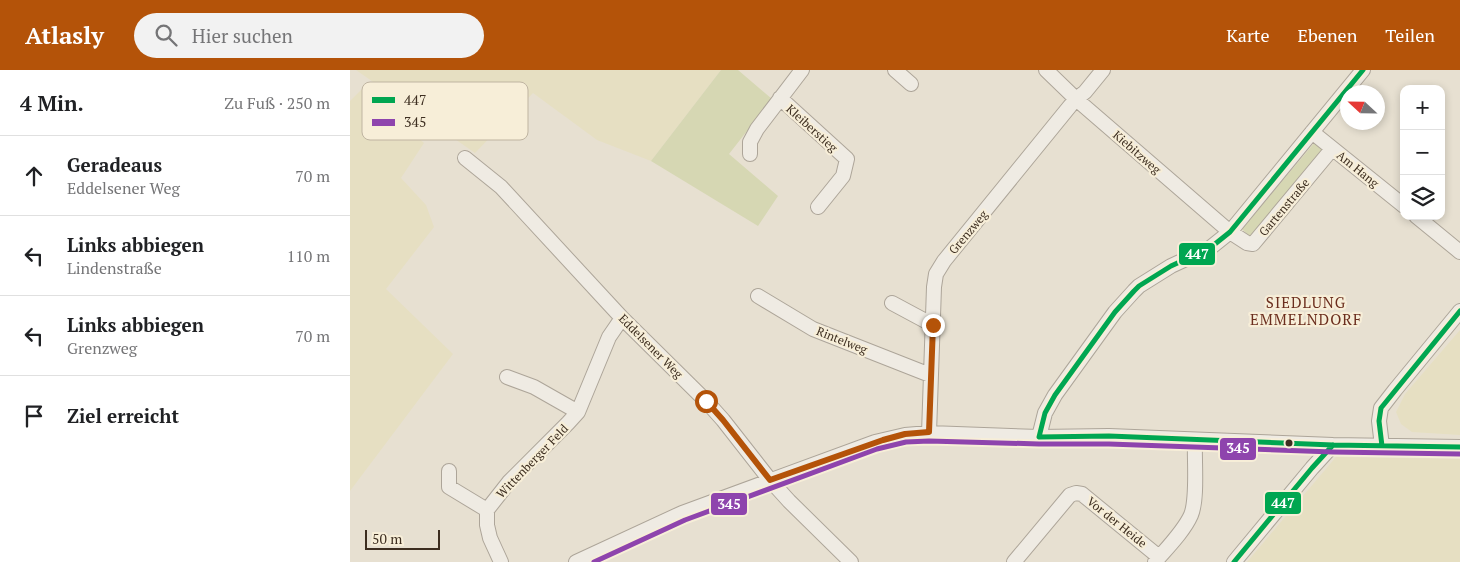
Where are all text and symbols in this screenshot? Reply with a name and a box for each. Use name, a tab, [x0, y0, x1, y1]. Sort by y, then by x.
search box	[134, 13, 484, 58]
text: Atlasly	[25, 19, 104, 51]
icon: search	[152, 21, 180, 49]
text: Hier suchen	[192, 23, 293, 48]
text: Karte	[1226, 23, 1270, 47]
text: Ebenen	[1298, 23, 1357, 47]
text: Teilen	[1385, 23, 1435, 47]
legend	[362, 82, 528, 140]
north arrow	[1340, 85, 1385, 130]
map controls	[1400, 85, 1445, 220]
button: +	[1400, 85, 1445, 130]
text: 4 Min.	[20, 89, 84, 117]
text: 447	[404, 90, 426, 109]
text: Zu Fuß · 250 m	[224, 92, 330, 114]
street label: Kleiberstieg	[783, 101, 841, 155]
text: 345	[404, 112, 426, 131]
street label: Kiebitzweg	[1110, 127, 1165, 177]
button: −	[1400, 130, 1445, 175]
street label: Am Hang	[1334, 148, 1383, 191]
text: Geradeaus	[67, 152, 162, 177]
icon: ahead	[20, 162, 48, 190]
text: 70 m	[295, 165, 330, 187]
street label: Gartenstraße	[1256, 175, 1312, 239]
button: layers	[1400, 175, 1445, 220]
text: Eddelsener Weg	[67, 177, 180, 199]
street label: Grenzweg	[945, 206, 991, 257]
text: Links abbiegen	[67, 232, 204, 257]
icon: left	[20, 242, 48, 270]
line badge: 447	[1178, 242, 1216, 266]
text: 447	[1185, 244, 1209, 263]
text: 110 m	[287, 245, 330, 267]
text: Lindenstraße	[67, 257, 162, 279]
district label: SIEDLUNG EMMELNDORF	[1250, 292, 1362, 329]
street label: Eddelsener Weg	[616, 311, 687, 382]
text: Links abbiegen	[67, 312, 204, 337]
route end	[922, 314, 945, 337]
icon: left	[20, 322, 48, 350]
street label: Rintelweg	[814, 323, 870, 357]
text: 70 m	[295, 325, 330, 347]
text: Grenzweg	[67, 337, 137, 359]
route start	[695, 390, 718, 413]
icon: arrive	[20, 402, 48, 430]
text: Ziel erreicht	[67, 403, 179, 428]
street label: Wittenberger Feld	[493, 421, 571, 501]
line badge: 345	[1219, 437, 1257, 461]
text: 345	[1226, 438, 1250, 457]
unlabelled marker	[1284, 438, 1294, 448]
line badge: 447	[1264, 491, 1302, 515]
line badge: 345	[710, 492, 748, 516]
street label: Vor der Heide	[1084, 493, 1150, 551]
text: 447	[1271, 493, 1295, 512]
text: 345	[717, 494, 741, 513]
scale bar	[365, 527, 440, 550]
text: 50 m	[372, 529, 402, 548]

